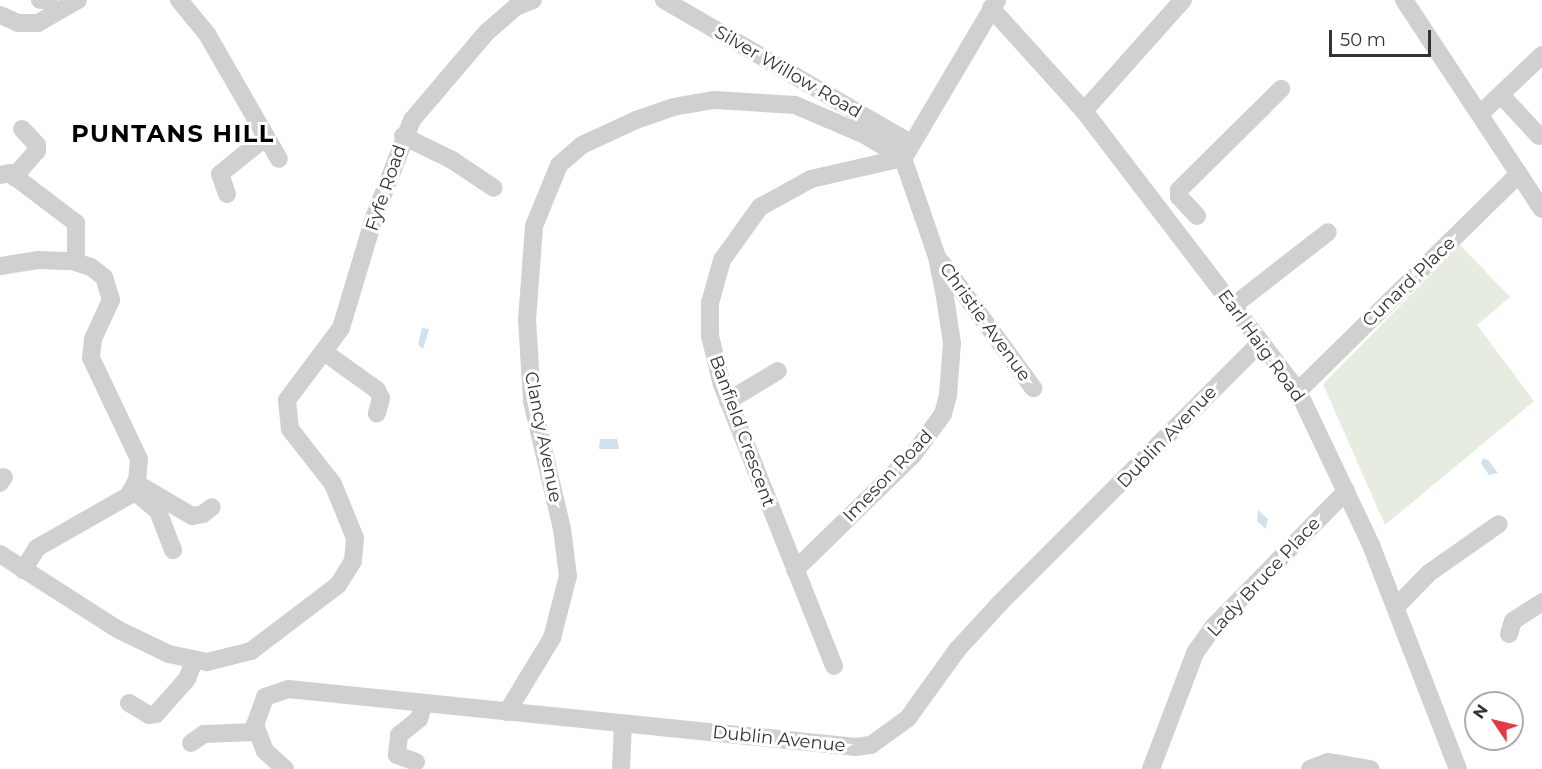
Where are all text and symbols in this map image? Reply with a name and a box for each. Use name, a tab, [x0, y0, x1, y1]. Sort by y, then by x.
scale bar	[1332, 18, 1434, 56]
street label: Silver Willow Road	[711, 21, 865, 123]
text: 50 m	[1340, 29, 1386, 51]
district label: PUNTANS HILL	[71, 120, 275, 148]
street label: Fyfe Road	[361, 142, 411, 234]
street label: Cunard Place	[1358, 232, 1460, 332]
street label: Christie Avenue	[935, 258, 1035, 386]
street label: Earl Haig Road	[1213, 286, 1309, 406]
street label: Banfield Crescent	[705, 352, 779, 510]
street label: Clancy Avenue	[520, 370, 566, 504]
street label: Dublin Avenue	[1113, 381, 1221, 493]
street label: Imeson Road	[839, 426, 937, 526]
street label: Lady Bruce Place	[1203, 513, 1325, 641]
north arrow	[1464, 691, 1524, 751]
text: N	[1469, 701, 1492, 722]
street label: Dublin Avenue	[711, 721, 847, 757]

